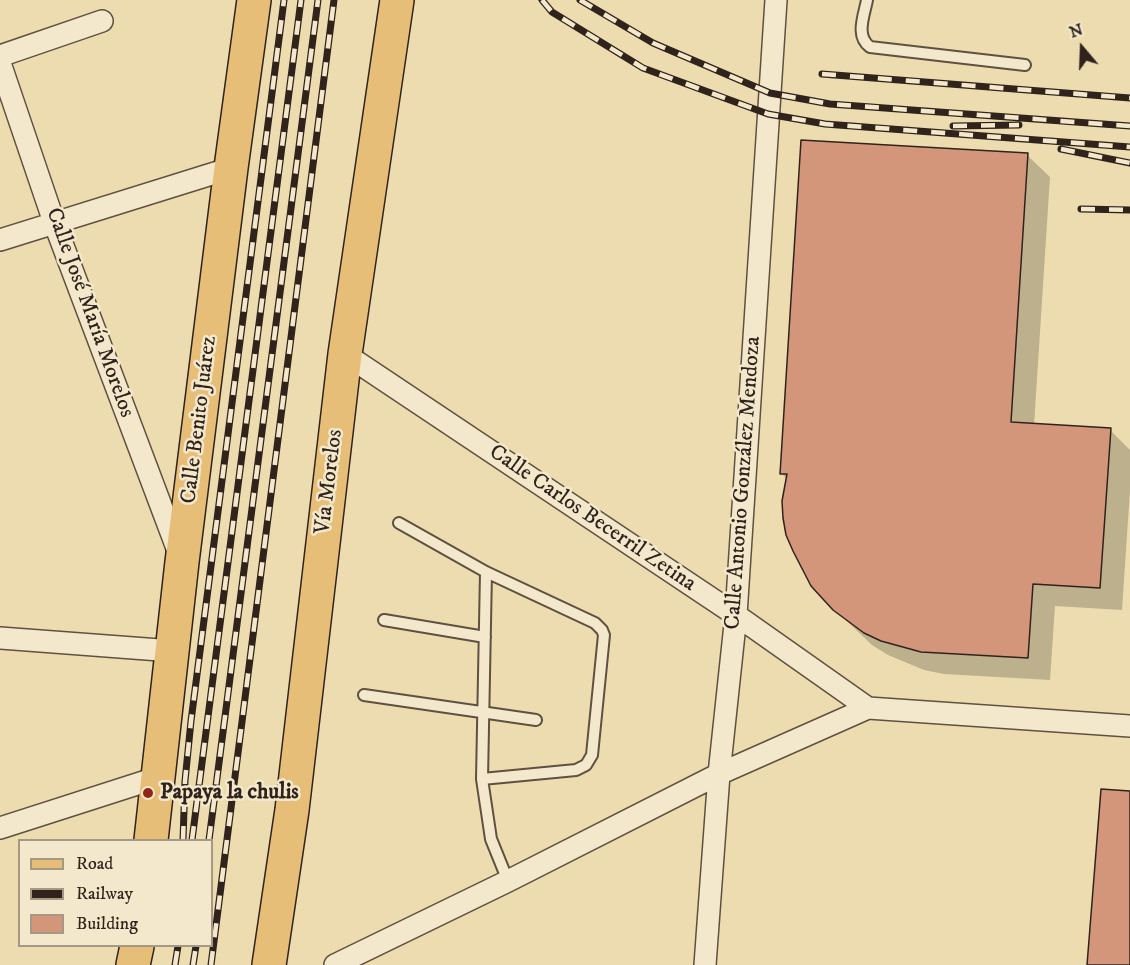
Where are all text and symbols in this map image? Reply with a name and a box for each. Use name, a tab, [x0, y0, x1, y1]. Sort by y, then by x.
north arrow	[1052, 18, 1112, 78]
text: N	[1067, 19, 1086, 43]
street label: Calle José María Morelos	[39, 205, 139, 421]
street label: Calle Benito Juárez	[177, 335, 223, 505]
street label: Calle Antonio González Mendoza	[721, 335, 767, 631]
street label: Vía Morelos	[310, 428, 350, 536]
street label: Calle Carlos Becerril Zetina	[483, 440, 701, 598]
place label: Papaya la chulis	[160, 780, 299, 806]
marker: Papaya la chulis	[141, 786, 155, 800]
legend	[18, 839, 213, 947]
text: Road	[76, 853, 113, 875]
text: Railway	[76, 883, 133, 905]
text: Building	[76, 913, 138, 935]

